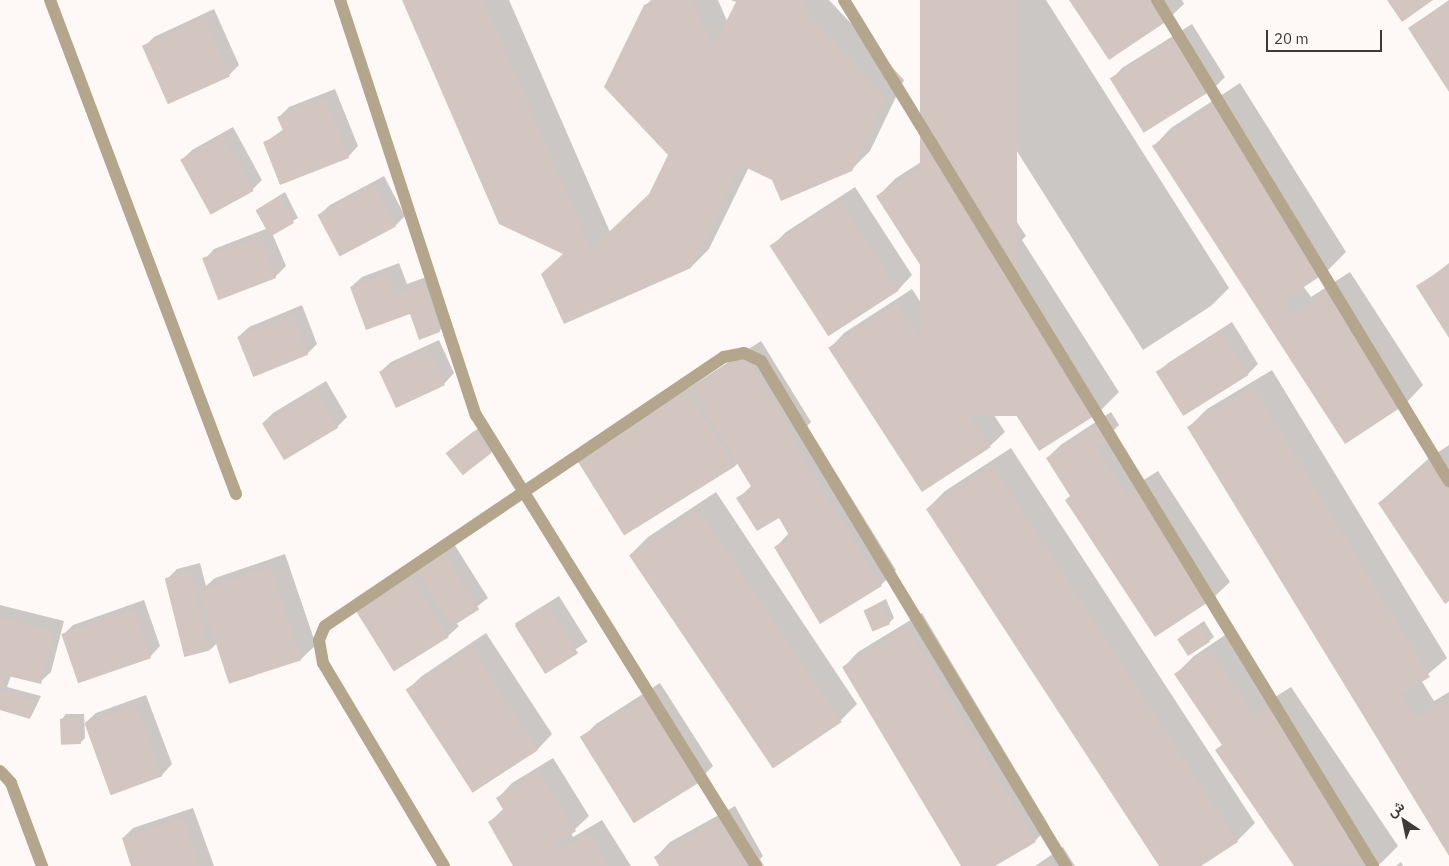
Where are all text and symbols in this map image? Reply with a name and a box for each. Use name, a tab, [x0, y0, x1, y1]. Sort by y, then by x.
scale bar	[1269, 20, 1385, 52]
text: 20 m	[1274, 29, 1309, 48]
north arrow	[1379, 796, 1429, 846]
text: ش	[1384, 796, 1408, 821]

